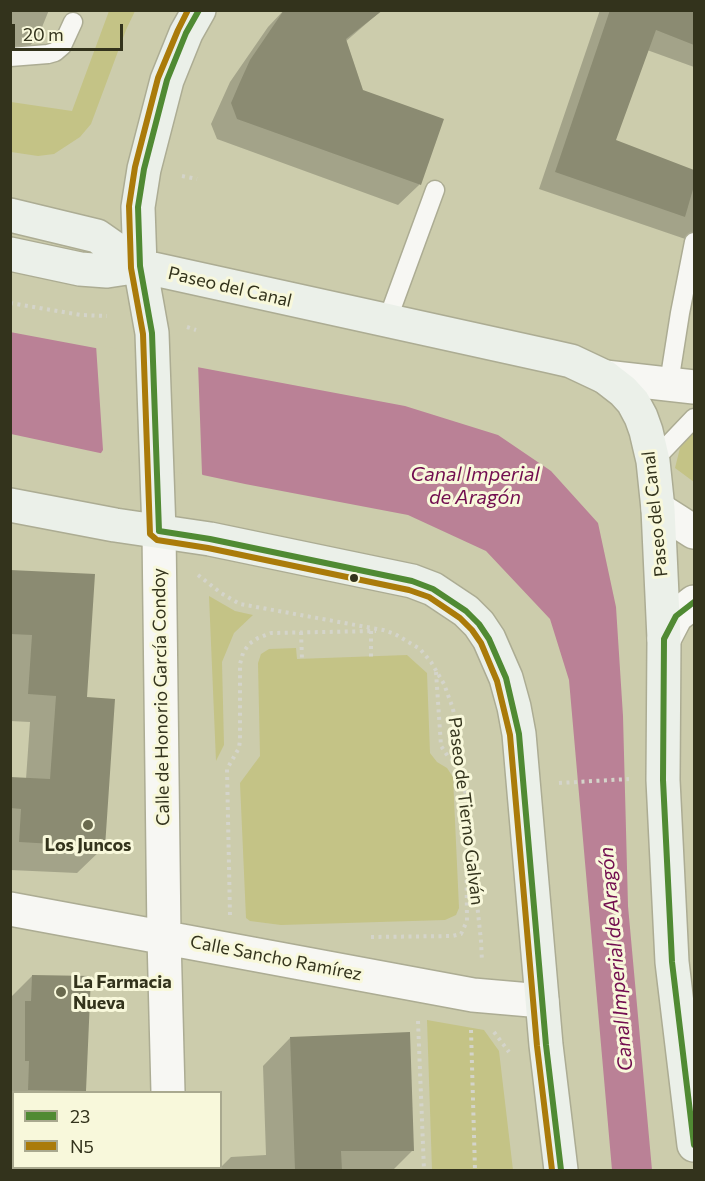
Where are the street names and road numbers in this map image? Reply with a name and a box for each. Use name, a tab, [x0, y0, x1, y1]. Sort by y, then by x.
street label: Paseo del Canal	[166, 262, 294, 312]
street label: Paseo del Canal	[638, 450, 672, 578]
street label: Calle de Honorio García Condoy	[148, 568, 174, 826]
street label: Paseo de Tierno Galván	[444, 716, 488, 906]
street label: Calle Sancho Ramírez	[188, 931, 364, 985]

